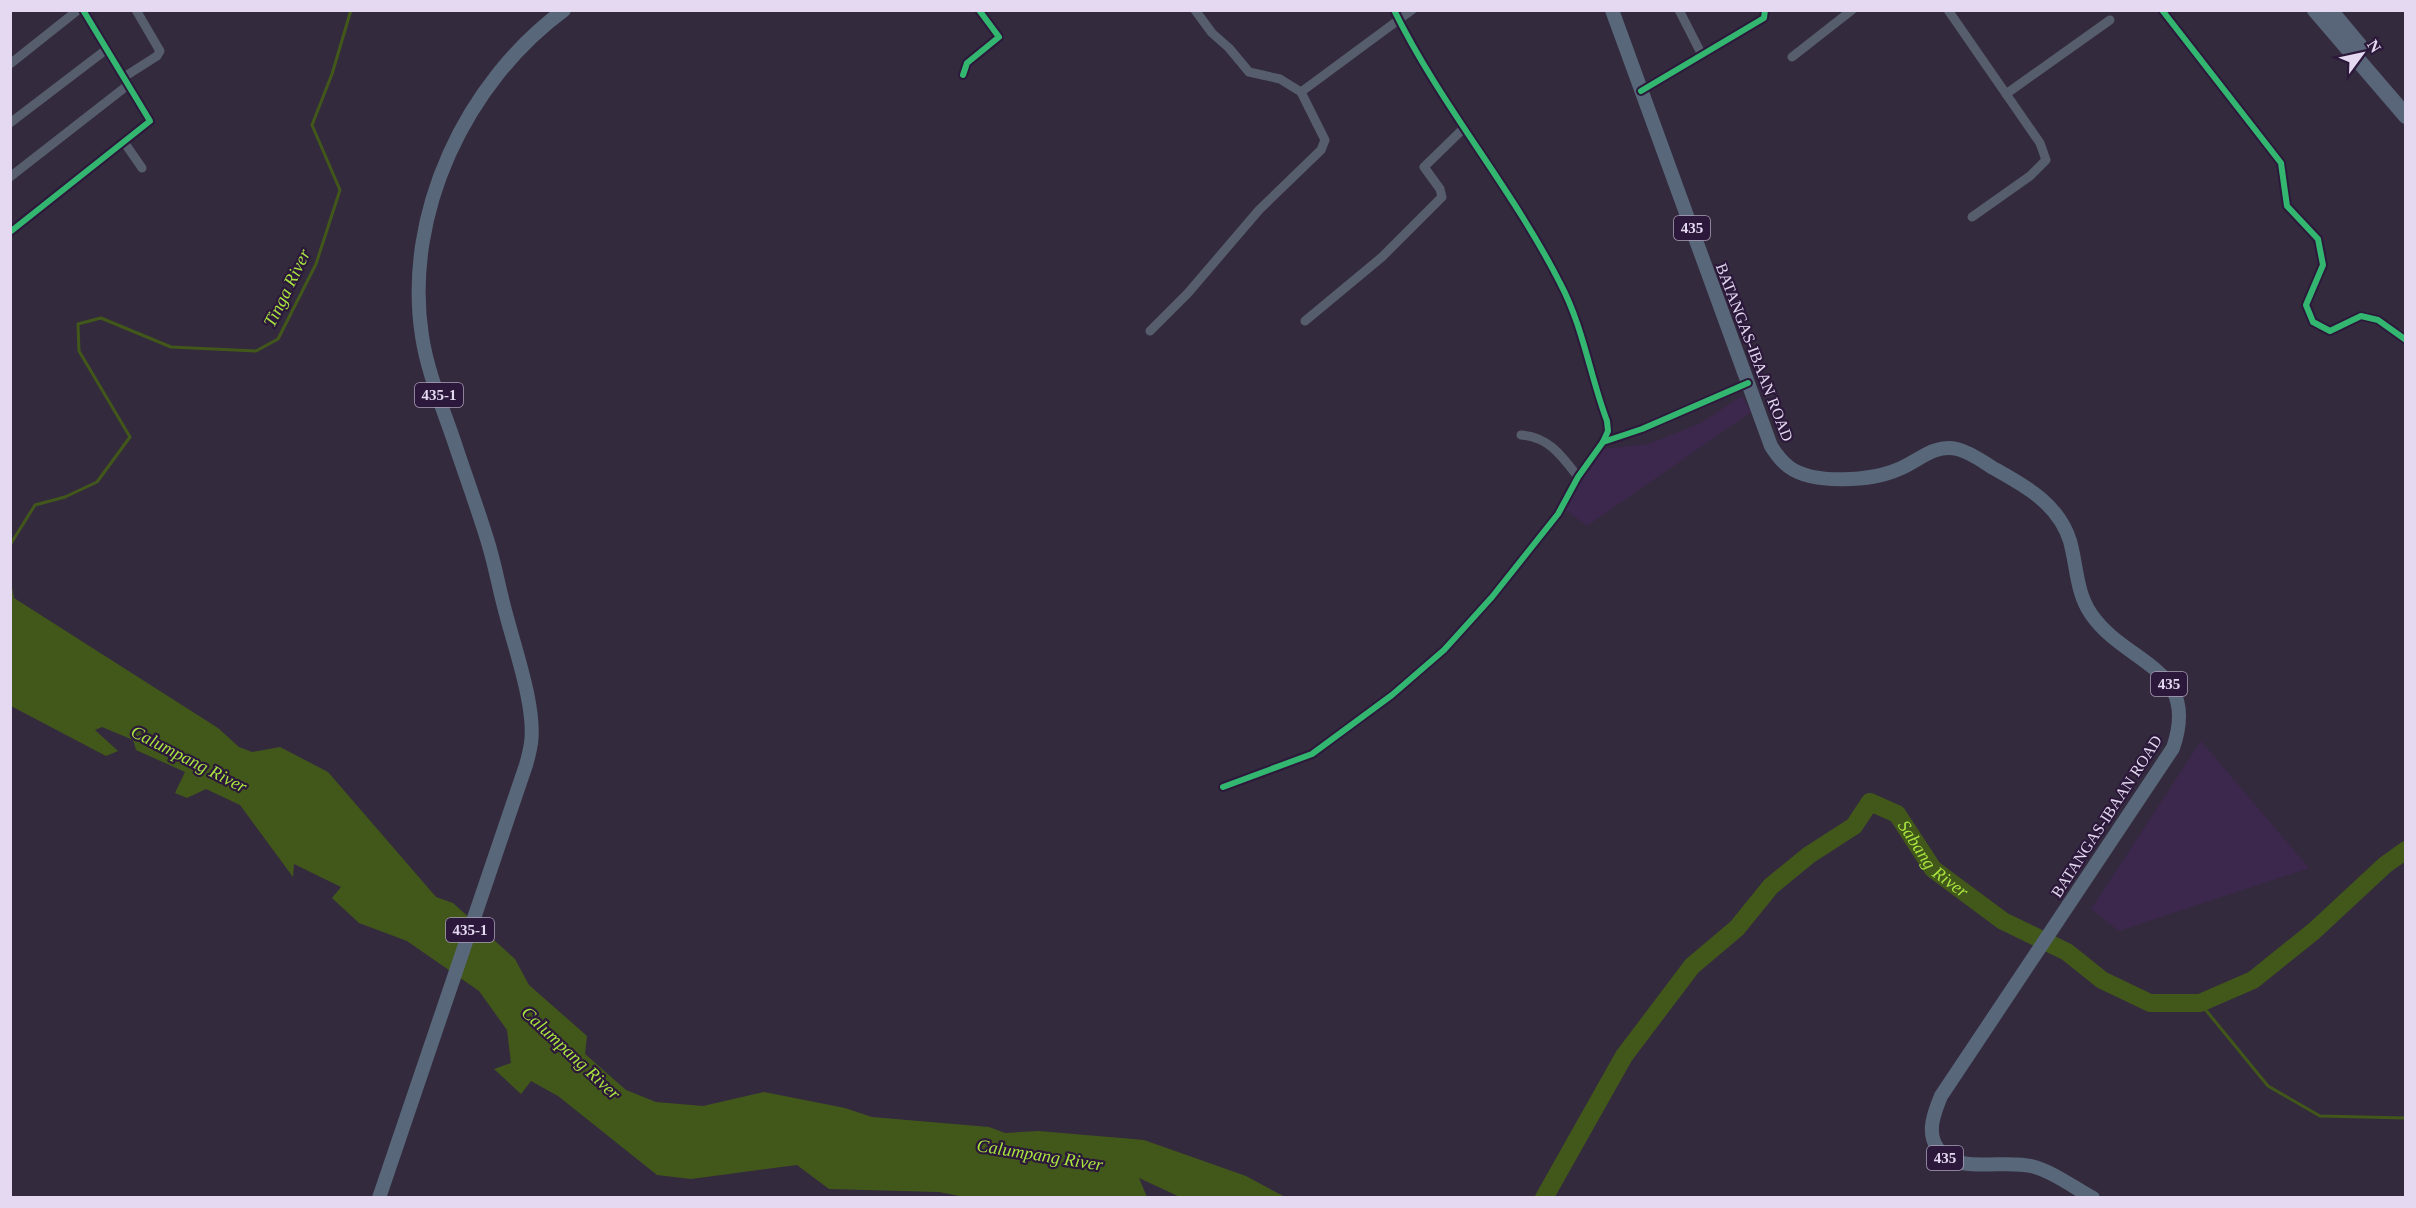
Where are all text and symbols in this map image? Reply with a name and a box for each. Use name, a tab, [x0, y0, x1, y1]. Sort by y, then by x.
north arrow	[2332, 24, 2392, 84]
text: N	[2364, 37, 2385, 56]
road number: 435	[1674, 216, 1710, 240]
water label: Tinga River	[259, 245, 315, 330]
street label: BATANGAS-IBAAN ROAD	[1713, 261, 1796, 444]
road number: 435-1	[415, 383, 463, 407]
road number: 435	[2151, 672, 2187, 696]
water label: Calumpang River	[128, 721, 251, 797]
street label: BATANGAS-IBAAN ROAD	[2048, 732, 2165, 900]
water label: Sabang River	[1894, 817, 1973, 902]
road number: 435-1	[446, 918, 494, 942]
water label: Calumpang River	[518, 1002, 625, 1104]
water label: Calumpang River	[975, 1135, 1105, 1175]
road number: 435	[1927, 1146, 1963, 1170]

